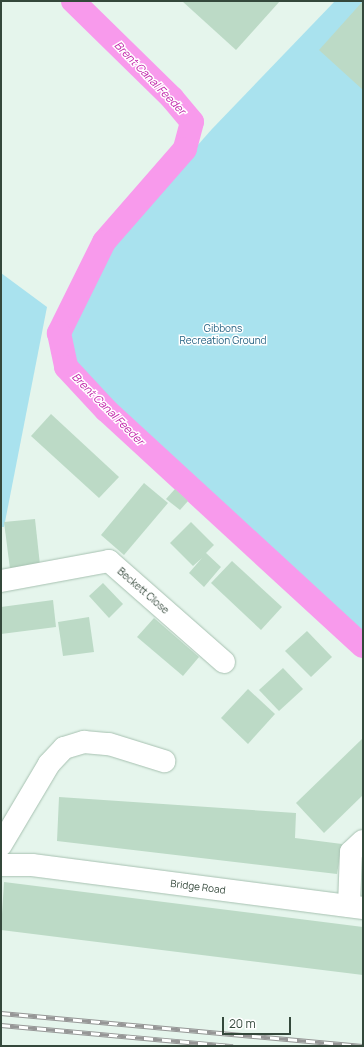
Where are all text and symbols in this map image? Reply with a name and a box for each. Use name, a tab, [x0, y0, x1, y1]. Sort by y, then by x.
water label: Brent Canal Feeder	[112, 39, 188, 117]
park label: Gibbons Recreation Ground	[180, 322, 266, 346]
water label: Brent Canal Feeder	[69, 370, 147, 448]
street label: Beckett Close	[115, 565, 171, 617]
street label: Bridge Road	[170, 878, 226, 896]
scale bar	[224, 1009, 293, 1035]
text: 20 m	[229, 1015, 256, 1032]

